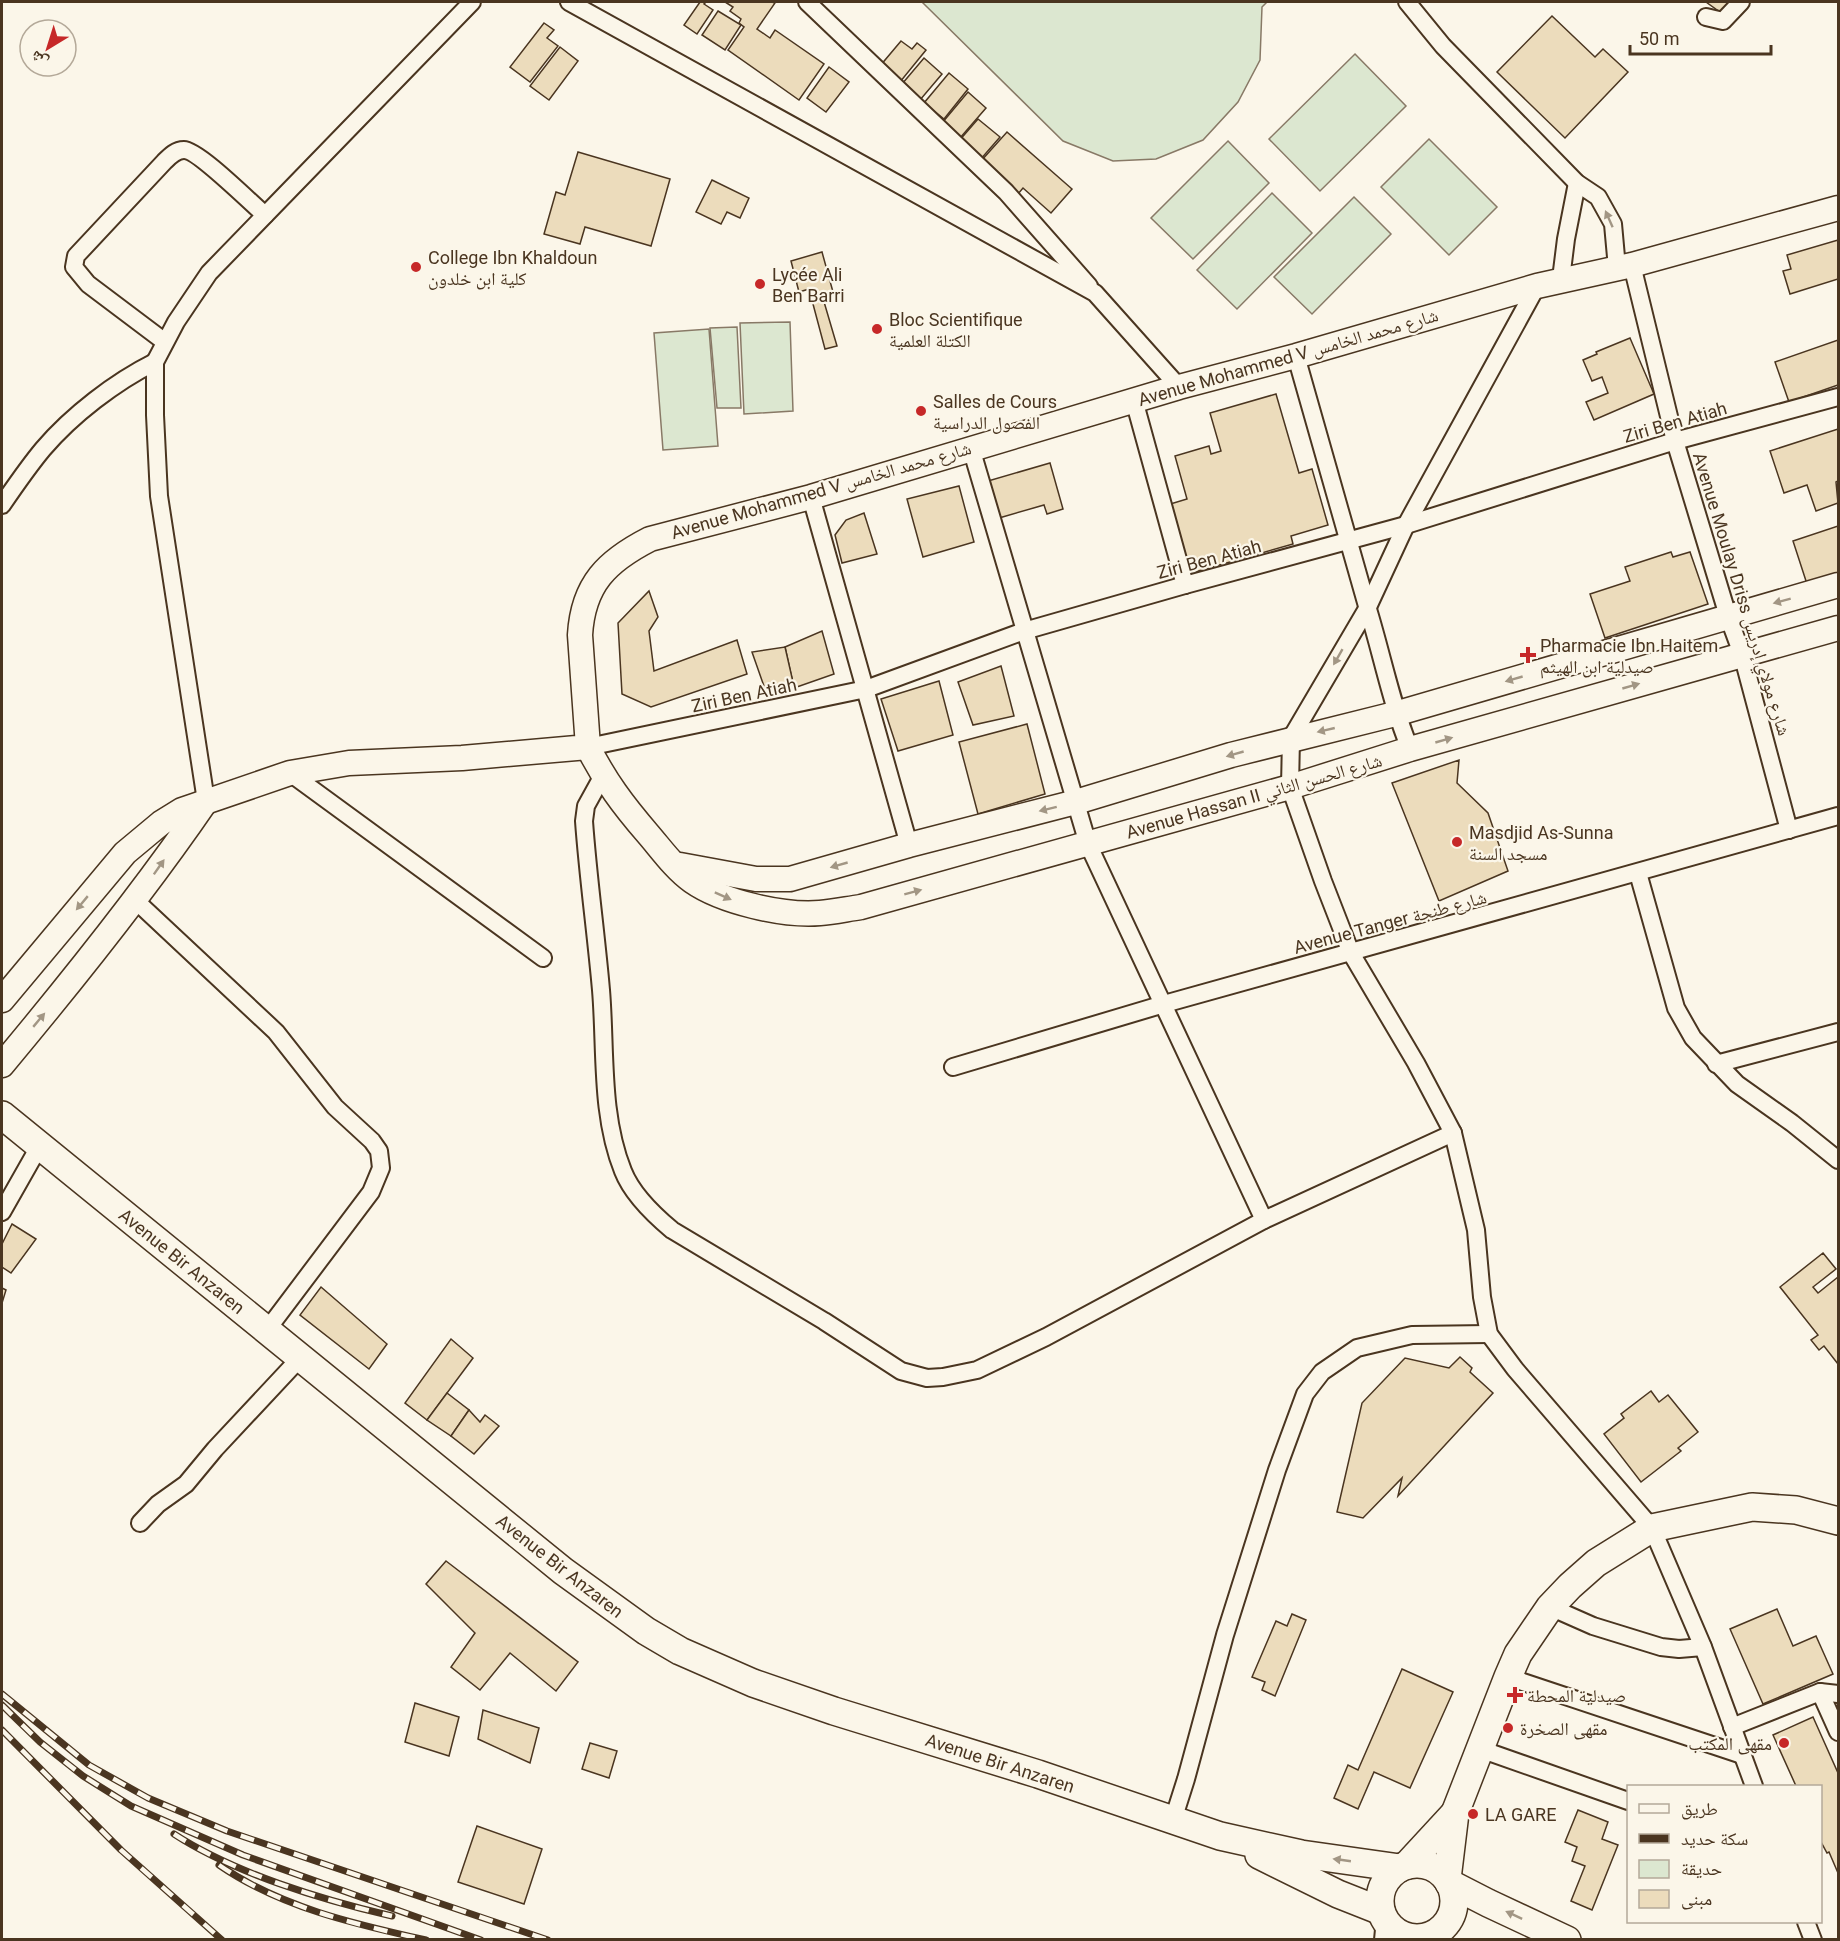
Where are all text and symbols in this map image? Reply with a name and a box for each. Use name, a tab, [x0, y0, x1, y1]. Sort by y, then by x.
north arrow	[18, 18, 78, 78]
scale bar	[1630, 18, 1771, 56]
text: 50 m	[1639, 28, 1679, 49]
text: ش	[27, 47, 52, 72]
one-way arrow	[1604, 210, 1614, 228]
place label: College Ibn Khaldoun كلية ابن خلدون	[428, 247, 597, 290]
marker: College Ibn Khaldoun كلية ابن خلدون	[409, 260, 423, 274]
place label: Lycée Ali Ben Barri	[772, 264, 845, 306]
marker: Lycée Ali Ben Barri	[753, 277, 767, 291]
street label: Avenue Mohammed V شارع محمد الخامس	[1136, 304, 1441, 411]
place label: Bloc Scientifique الكتلة العلمية	[889, 309, 1023, 351]
marker: Bloc Scientifique الكتلة العلمية	[870, 322, 884, 336]
place label: Salles de Cours الفصول الدراسية	[933, 391, 1057, 434]
street label: Ziri Ben Atiah	[1621, 397, 1729, 447]
marker: Salles de Cours الفصول الدراسية	[914, 404, 928, 418]
street label: Avenue Mohammed V شارع محمد الخامس	[669, 437, 974, 544]
street label: Avenue Moulay Driss شارع مولاي إدريس	[1684, 450, 1795, 739]
street label: Ziri Ben Atiah	[1155, 535, 1263, 583]
one-way arrow	[1773, 597, 1791, 606]
place label: Pharmacie Ibn Haitem صيدلية ابن الهيثم	[1540, 635, 1718, 679]
marker: Pharmacie Ibn Haitem صيدلية ابن الهيثم	[1521, 648, 1535, 662]
one-way arrow	[1333, 649, 1344, 665]
street label: Ziri Ben Atiah	[690, 674, 798, 716]
one-way arrow	[1505, 675, 1523, 684]
one-way arrow	[1622, 681, 1640, 690]
one-way arrow	[1316, 726, 1335, 735]
one-way arrow	[1435, 735, 1453, 744]
street label: Avenue Hassan II شارع الحسن الثاني	[1124, 749, 1386, 847]
one-way arrow	[1226, 749, 1244, 759]
one-way arrow	[1039, 805, 1057, 815]
place label: Masdjid As-Sunna مسجد السنة	[1469, 822, 1614, 864]
marker: Masdjid As-Sunna مسجد السنة	[1450, 835, 1464, 849]
one-way arrow	[153, 859, 164, 875]
one-way arrow	[830, 861, 848, 870]
street label: Avenue Tanger شارع طنجة	[1291, 886, 1489, 959]
one-way arrow	[904, 887, 922, 896]
one-way arrow	[714, 891, 731, 900]
one-way arrow	[75, 895, 88, 911]
one-way arrow	[32, 1013, 45, 1028]
street label: Avenue Bir Anzaren	[115, 1204, 249, 1318]
street label: Avenue Bir Anzaren	[492, 1510, 628, 1622]
place label: صيدلية المحطة	[1527, 1685, 1626, 1706]
marker: صيدلية المحطة	[1508, 1688, 1522, 1702]
place label: مقهى الصخرة	[1520, 1718, 1608, 1740]
marker: مقهى الصخرة	[1501, 1721, 1515, 1735]
street label: Avenue Bir Anzaren	[923, 1729, 1077, 1797]
place label: مقهى المكتب	[1688, 1733, 1772, 1755]
marker: مقهى المكتب	[1777, 1736, 1791, 1750]
legend	[1627, 1785, 1822, 1923]
text: طريق	[1681, 1798, 1718, 1820]
place label: LA GARE	[1485, 1804, 1556, 1825]
marker: LA GARE	[1466, 1807, 1480, 1821]
text: سكة حديد	[1681, 1828, 1748, 1849]
one-way arrow	[1333, 1856, 1352, 1865]
text: حديقة	[1681, 1858, 1722, 1879]
text: مبنى	[1681, 1888, 1712, 1910]
one-way arrow	[1505, 1911, 1522, 1920]

